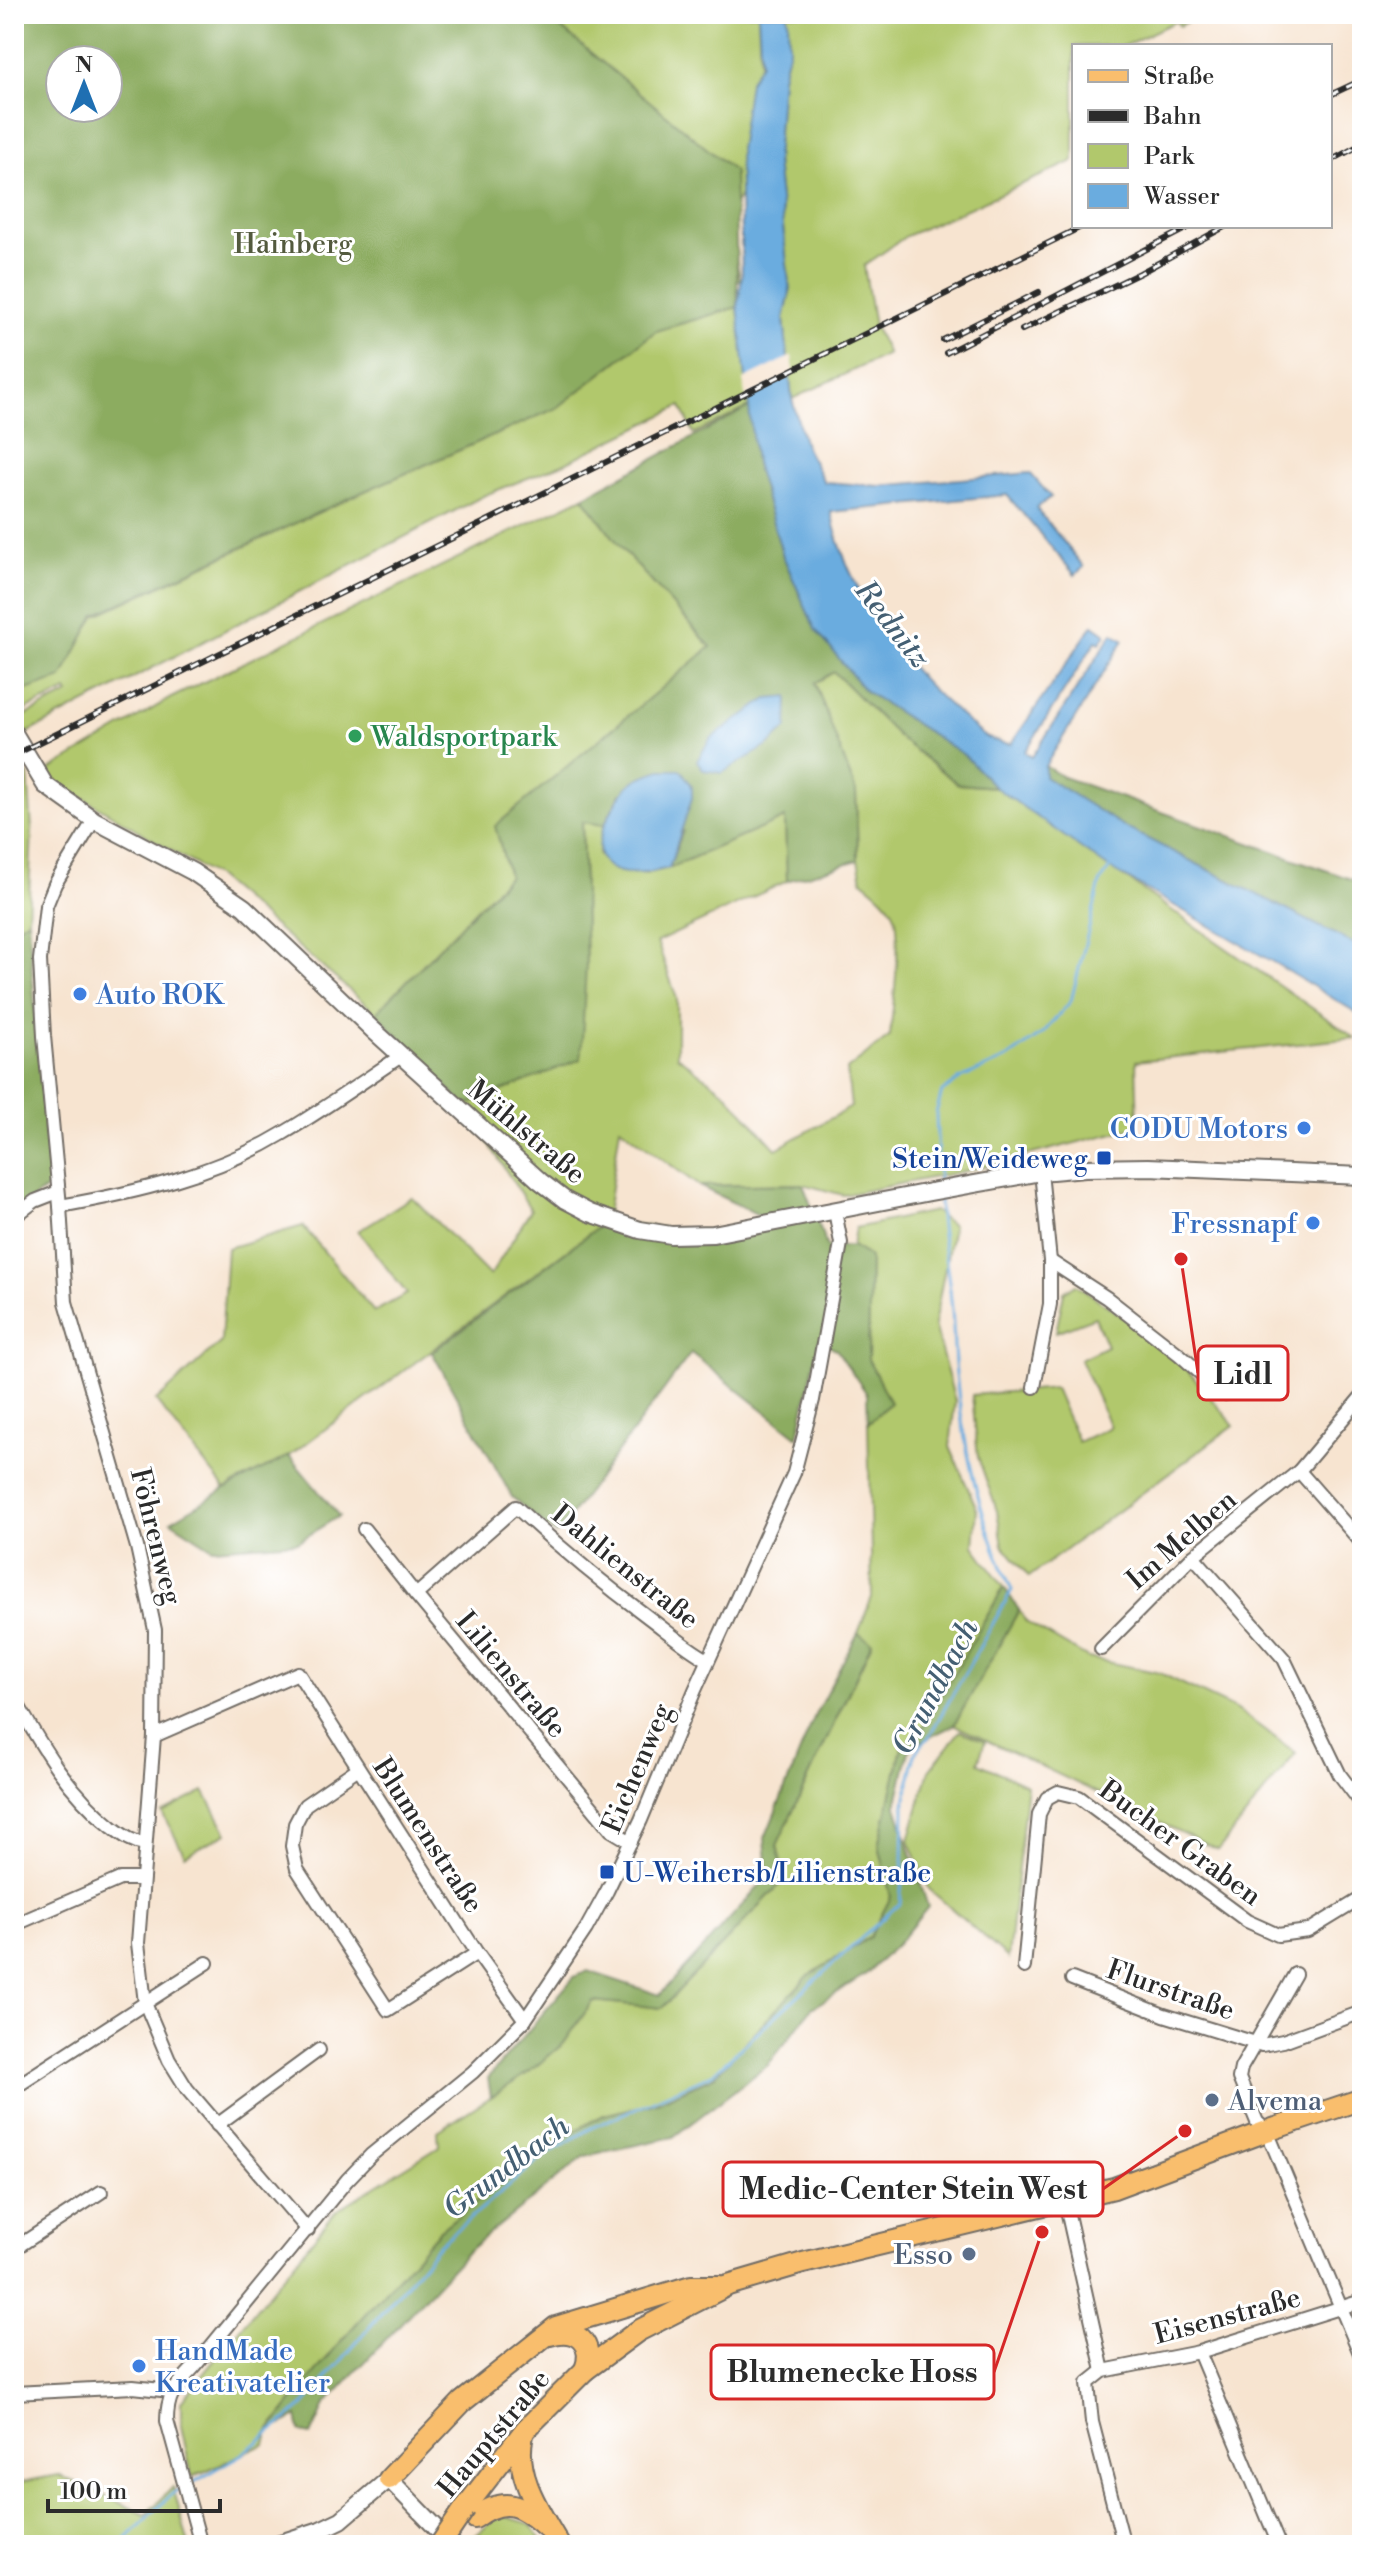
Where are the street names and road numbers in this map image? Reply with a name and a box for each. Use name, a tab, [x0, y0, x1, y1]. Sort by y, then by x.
street label: Mühlstraße	[460, 1072, 592, 1192]
street label: Föhrenweg	[122, 1465, 189, 1609]
street label: Im Melben	[1120, 1482, 1245, 1598]
street label: Dahlienstraße	[544, 1497, 706, 1637]
street label: Lilienstraße	[448, 1605, 574, 1745]
street label: Eichenweg	[594, 1698, 681, 1839]
street label: Blumenstraße	[364, 1751, 491, 1920]
street label: Bucher Graben	[1091, 1772, 1268, 1914]
street label: Flurstraße	[1102, 1952, 1239, 2029]
street label: Eisenstraße	[1150, 2280, 1304, 2353]
street label: Hauptstraße	[430, 2363, 558, 2505]

